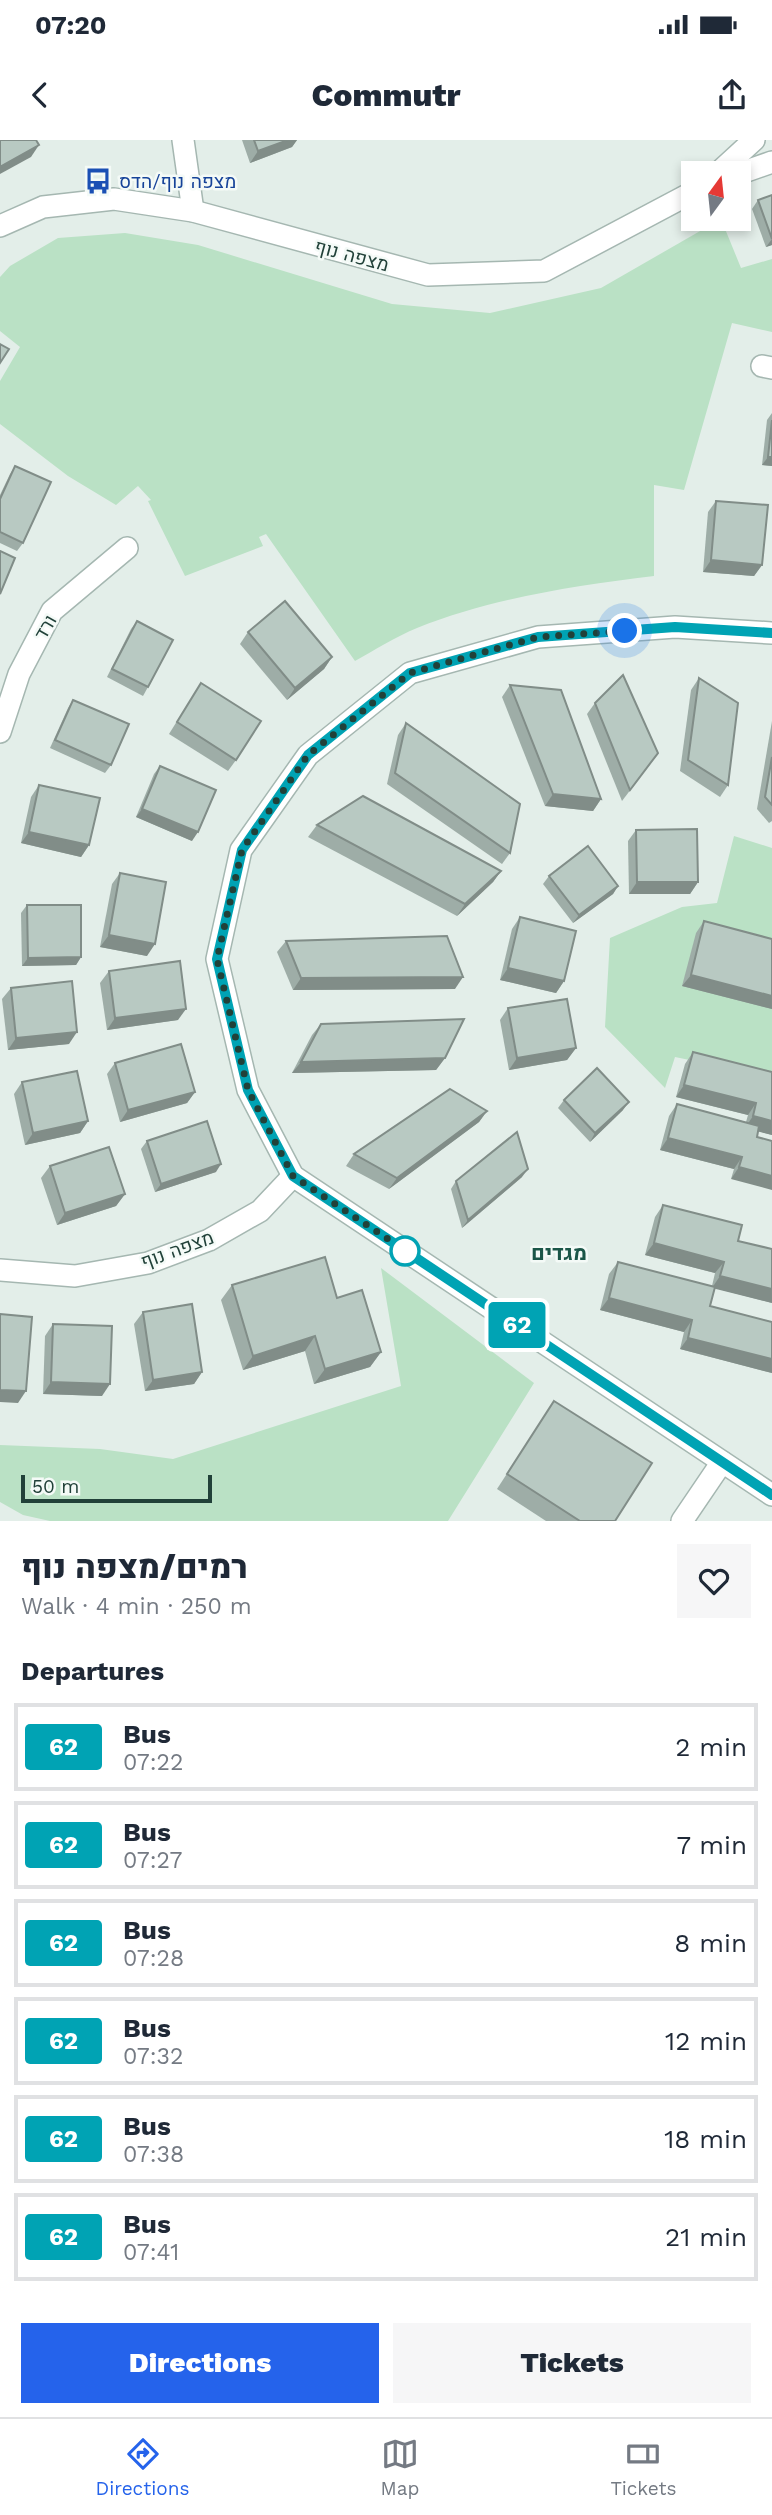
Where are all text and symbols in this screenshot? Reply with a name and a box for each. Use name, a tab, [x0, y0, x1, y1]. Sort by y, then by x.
text: 07:20	[35, 10, 107, 40]
icon: back	[21, 76, 59, 114]
text: Commutr	[312, 76, 460, 114]
icon: share	[713, 76, 751, 114]
north arrow	[681, 161, 751, 231]
map controls	[681, 161, 751, 231]
bus stop icon: מצפה נוף/הדס	[83, 166, 113, 196]
place label: מצפה נוף/הדס	[119, 170, 236, 193]
street label: מצפה נוף	[312, 235, 391, 276]
street label: ורד	[29, 611, 62, 644]
your location	[607, 613, 642, 648]
street label: מצפה נוף	[138, 1226, 217, 1273]
unlabelled marker	[390, 1236, 420, 1266]
district label: מגדים	[531, 1240, 587, 1265]
line badge: 62	[486, 1302, 548, 1348]
text: 62	[502, 1311, 532, 1339]
scale bar	[21, 1472, 212, 1504]
text: 50 m	[32, 1475, 79, 1498]
button: heart	[677, 1544, 751, 1618]
text: רמים/מצפה נוף	[21, 1547, 248, 1586]
text: Walk · 4 min · 250 m	[21, 1593, 252, 1620]
text: Departures	[21, 1656, 164, 1686]
text: Bus	[123, 1719, 171, 1749]
text: 2 min	[675, 1732, 747, 1762]
text: 62	[49, 1733, 78, 1761]
text: 07:22	[123, 1749, 183, 1776]
text: Bus	[123, 1817, 171, 1847]
text: 7 min	[677, 1830, 747, 1860]
text: 62	[49, 1831, 78, 1859]
text: 07:27	[123, 1847, 182, 1874]
text: Bus	[123, 1915, 171, 1945]
text: 8 min	[674, 1928, 747, 1958]
text: 62	[49, 1929, 78, 1957]
text: 07:28	[123, 1945, 184, 1972]
text: Bus	[123, 2013, 171, 2043]
text: 12 min	[665, 2026, 747, 2056]
text: 62	[49, 2027, 78, 2055]
text: 07:32	[123, 2043, 183, 2070]
text: Bus	[123, 2111, 171, 2141]
text: 18 min	[664, 2124, 747, 2154]
text: 62	[49, 2125, 78, 2153]
text: 07:38	[123, 2141, 184, 2168]
text: Bus	[123, 2209, 171, 2239]
text: 21 min	[665, 2222, 747, 2252]
text: 62	[49, 2223, 78, 2251]
text: 07:41	[123, 2239, 179, 2266]
button: Directions	[21, 2323, 379, 2403]
button: Tickets	[393, 2323, 751, 2403]
tab: Directions	[96, 2435, 189, 2500]
tab: Map	[381, 2435, 419, 2500]
tab: Tickets	[610, 2435, 676, 2500]

